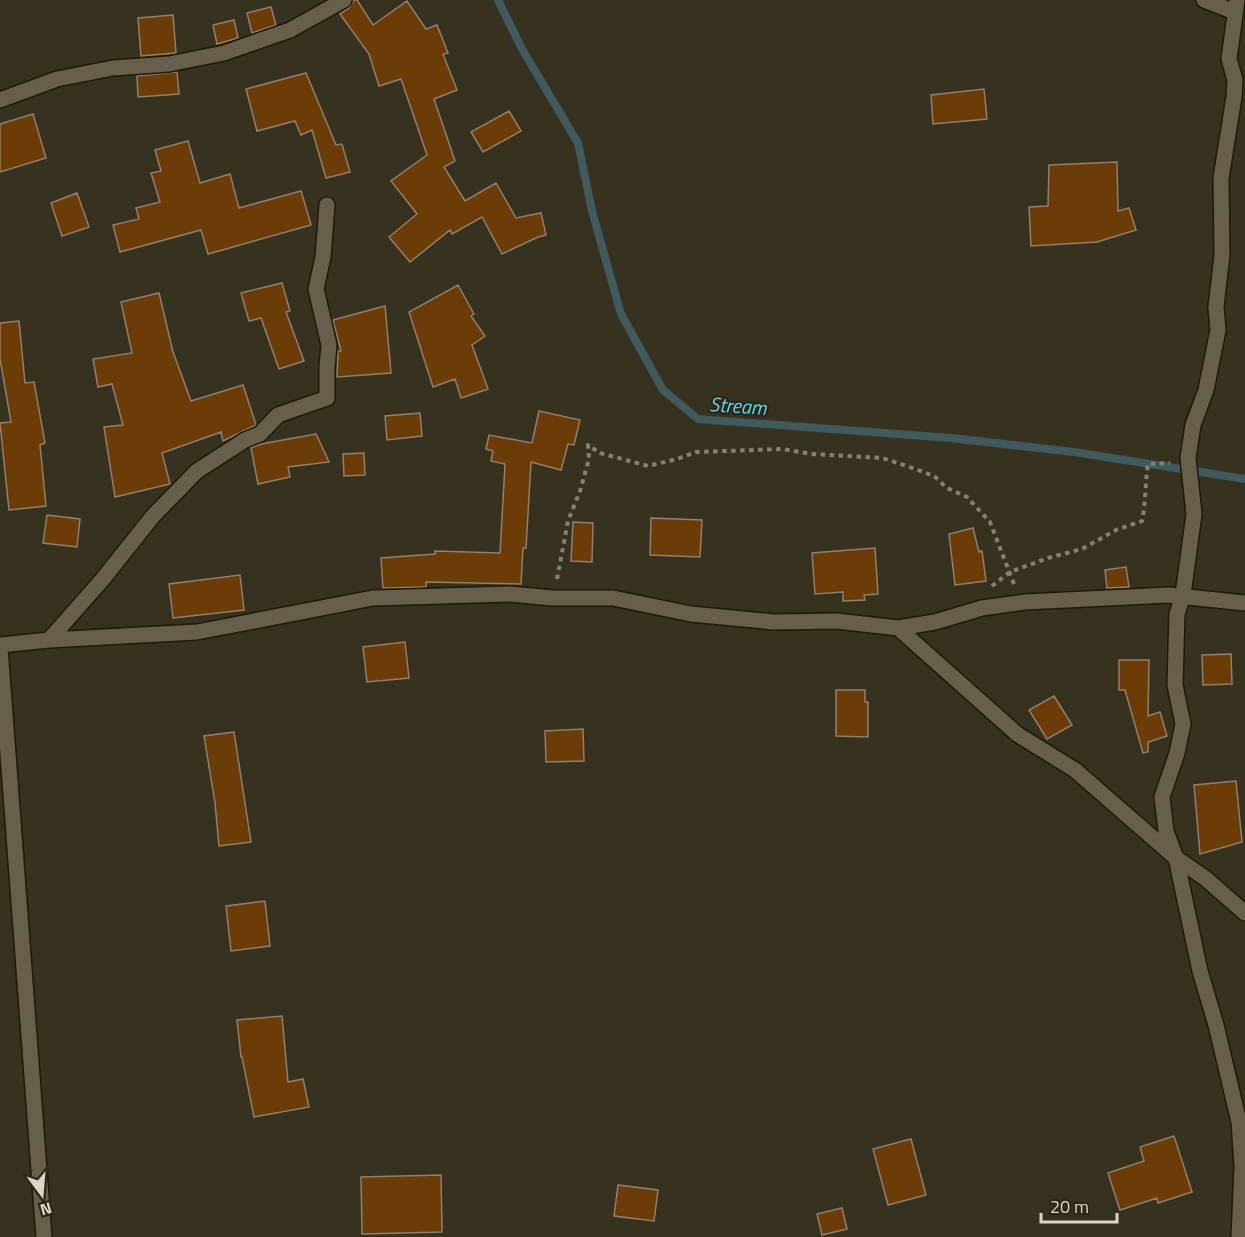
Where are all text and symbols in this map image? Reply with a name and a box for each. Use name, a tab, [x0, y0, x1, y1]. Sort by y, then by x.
water label: Stream	[708, 388, 768, 423]
north arrow	[12, 1165, 72, 1225]
scale bar	[1041, 1186, 1118, 1224]
text: 20 m	[1050, 1193, 1089, 1220]
text: N	[37, 1196, 55, 1222]

